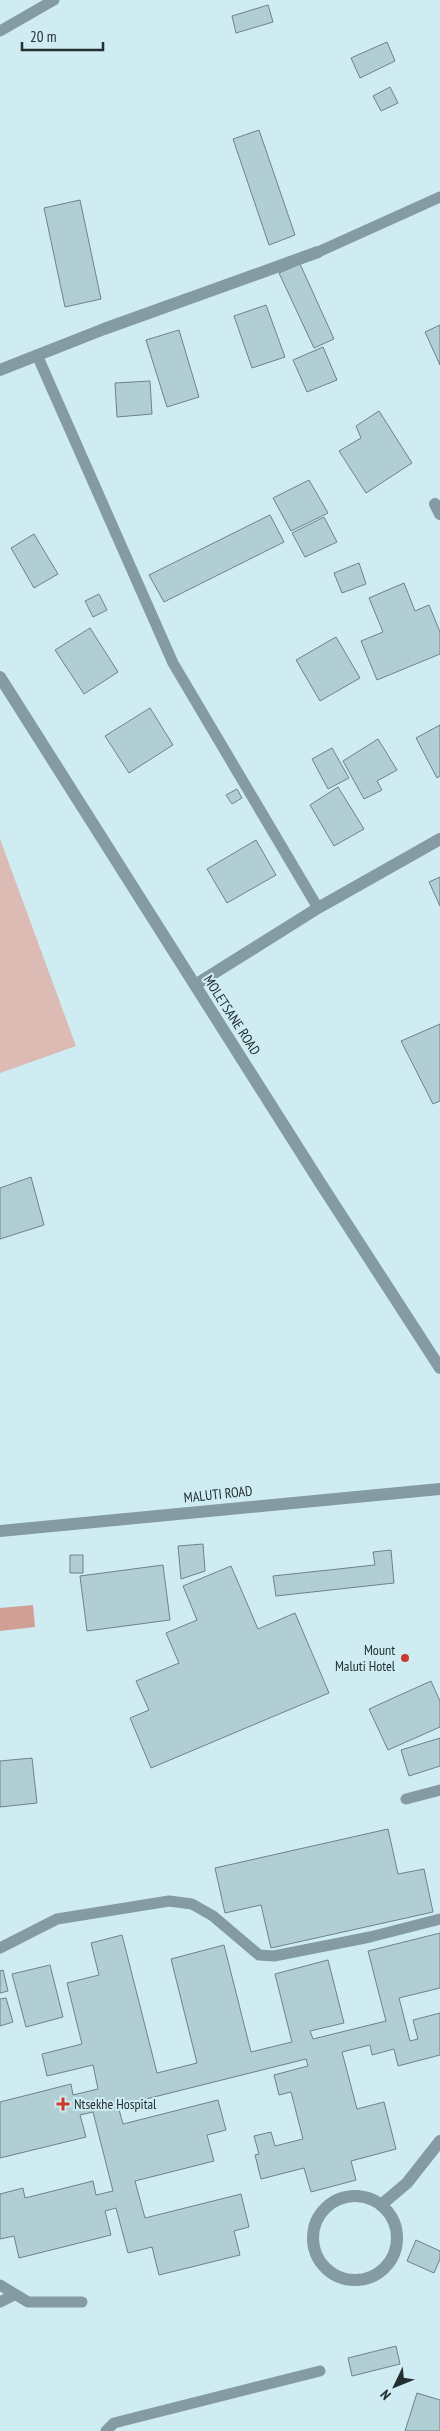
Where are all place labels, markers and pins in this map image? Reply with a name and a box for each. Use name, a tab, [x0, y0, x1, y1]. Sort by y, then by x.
place label: Mount Maluti Hotel	[335, 1641, 396, 1675]
marker: Mount Maluti Hotel	[399, 1652, 411, 1664]
place label: Ntsekhe Hospital	[74, 2095, 157, 2113]
marker: Ntsekhe Hospital	[56, 2097, 70, 2111]

